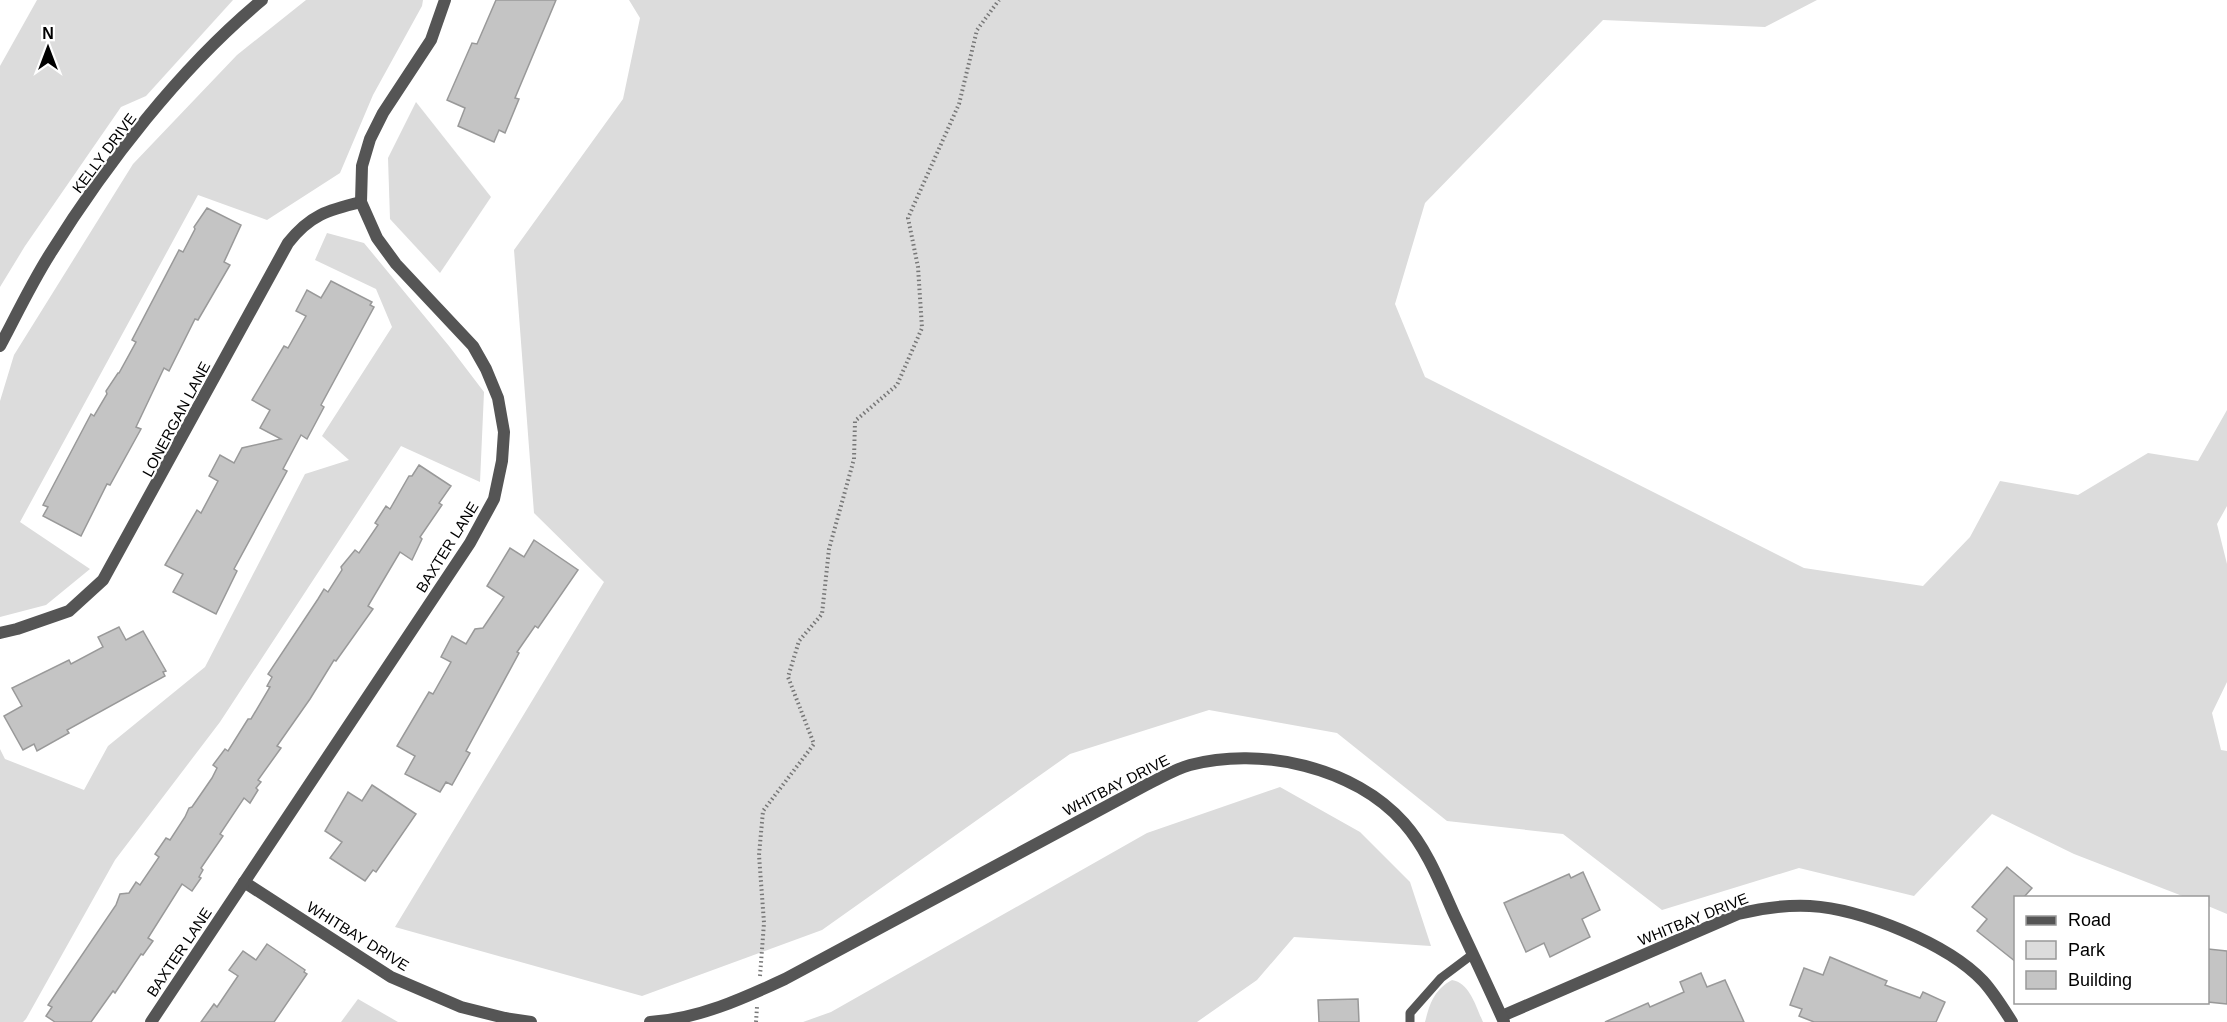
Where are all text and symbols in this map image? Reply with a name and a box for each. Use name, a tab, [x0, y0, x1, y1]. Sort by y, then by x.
north arrow	[18, 18, 78, 78]
text: N	[42, 25, 54, 42]
street label: KELLY DRIVE	[69, 110, 139, 196]
street label: LONERGAN LANE	[139, 359, 213, 479]
street label: BAXTER LANE	[412, 499, 482, 595]
street label: WHITBAY DRIVE	[1060, 751, 1172, 819]
street label: WHITBAY DRIVE	[1636, 889, 1750, 949]
legend	[2014, 896, 2209, 1004]
street label: WHITBAY DRIVE	[304, 898, 412, 974]
street label: BAXTER LANE	[143, 904, 215, 1000]
text: Road	[2068, 910, 2111, 930]
text: Park	[2068, 940, 2106, 960]
text: Building	[2068, 970, 2132, 990]

